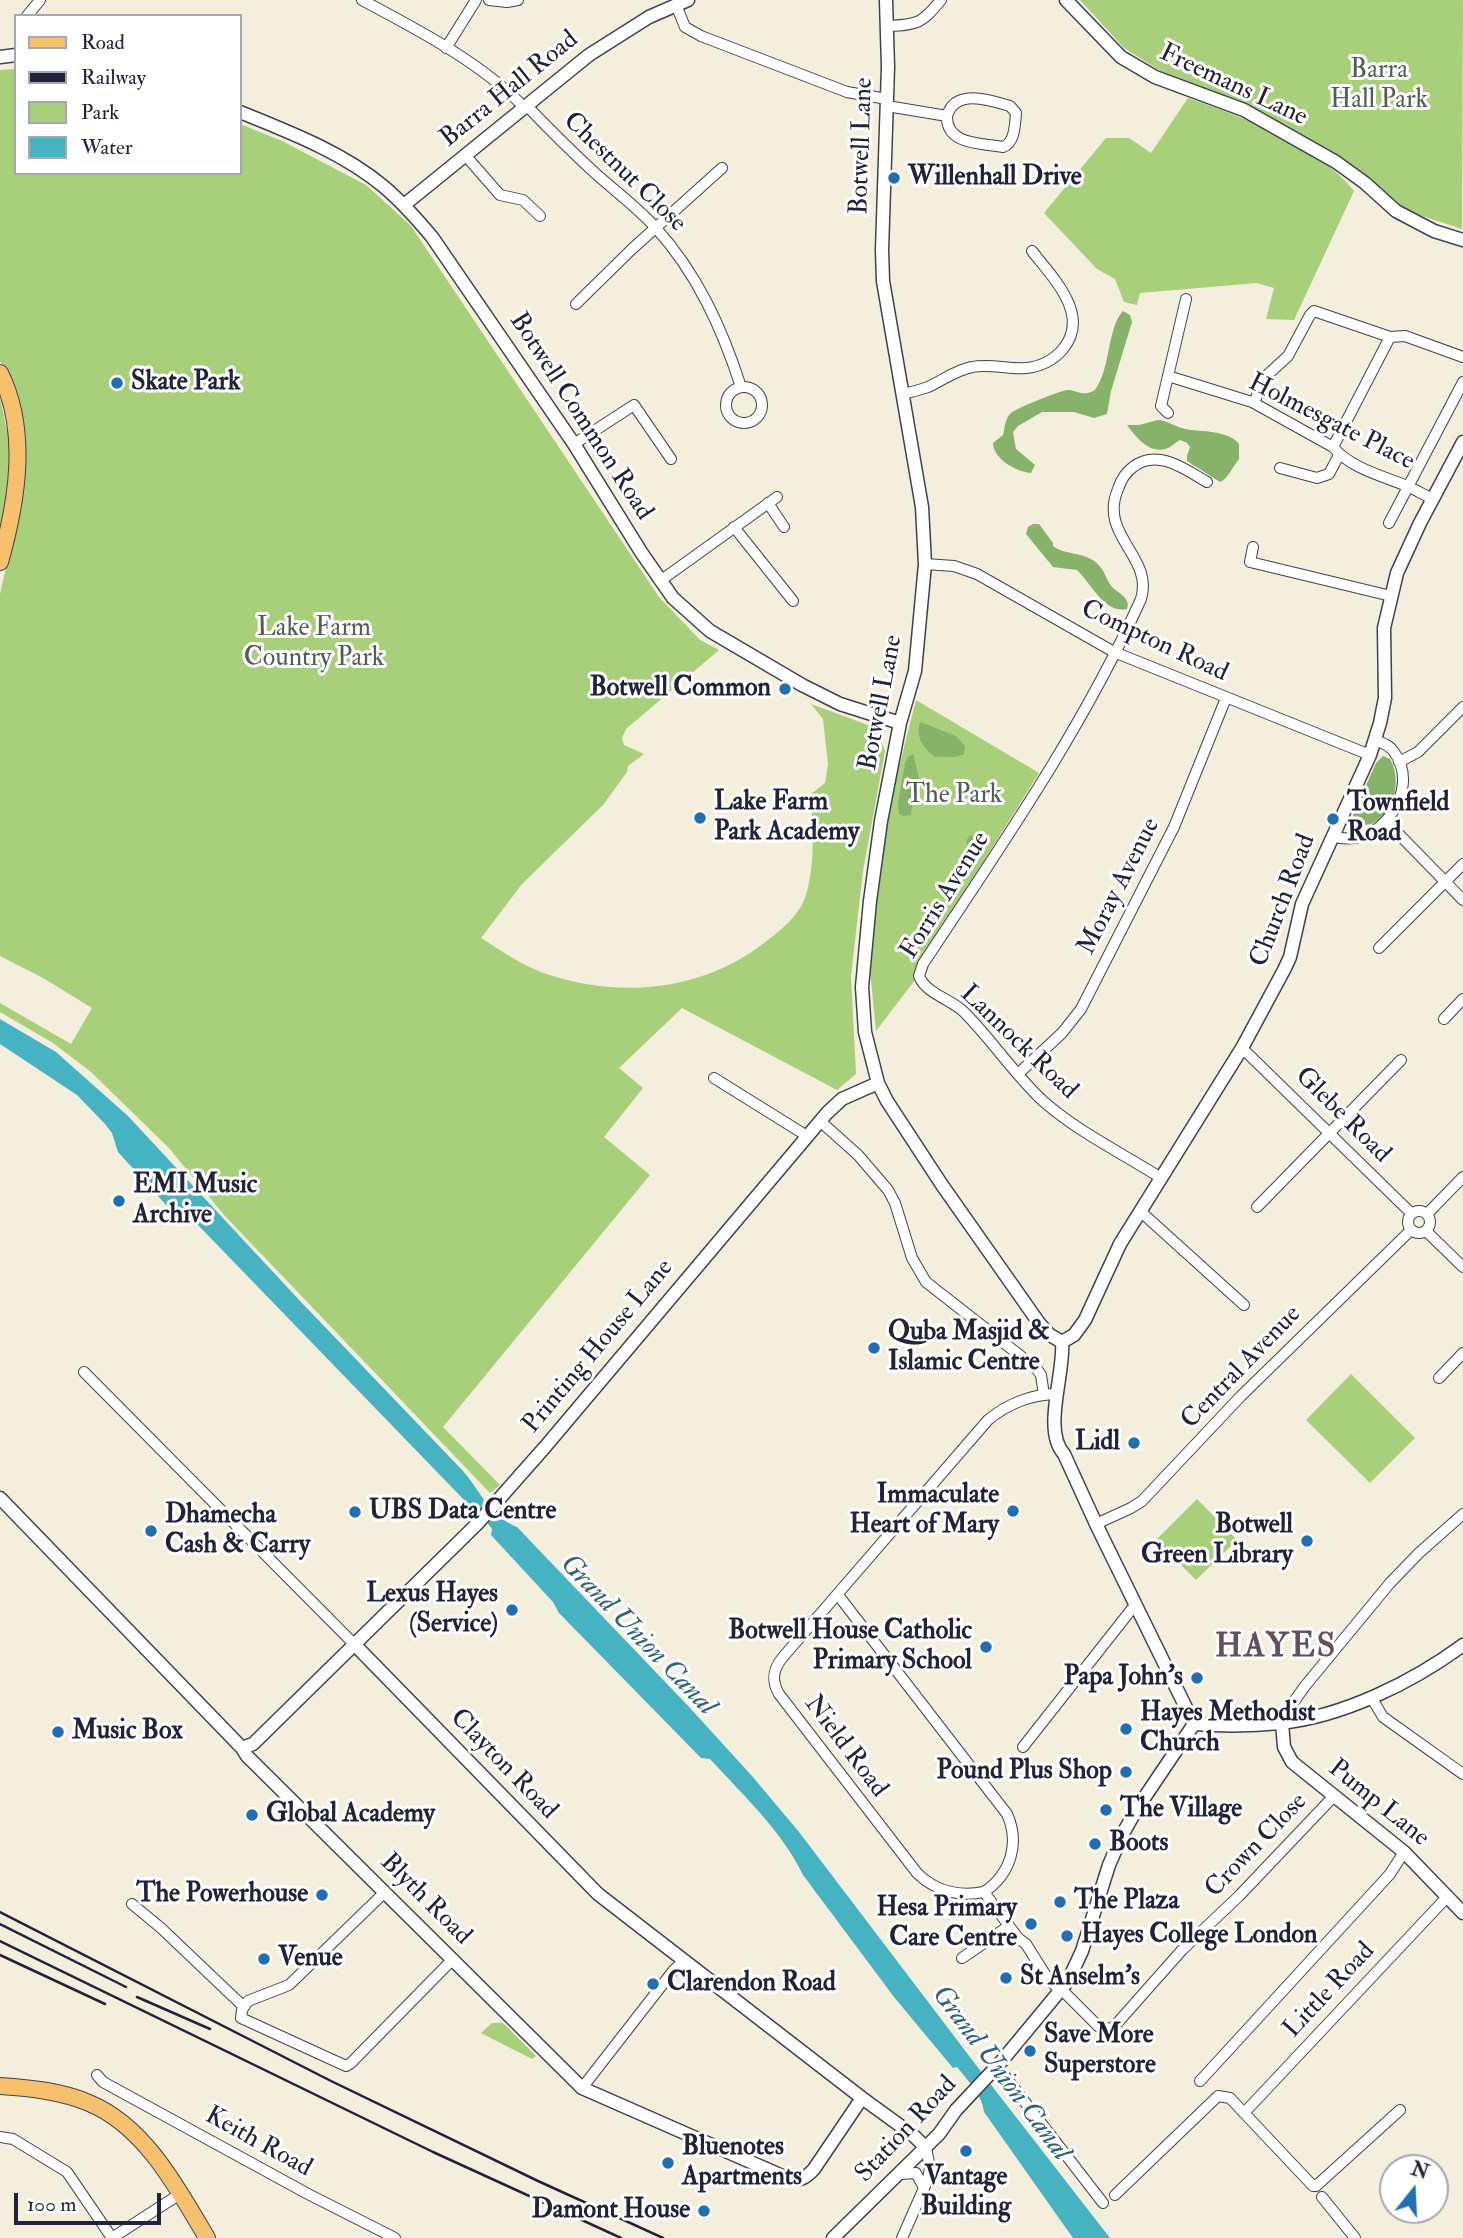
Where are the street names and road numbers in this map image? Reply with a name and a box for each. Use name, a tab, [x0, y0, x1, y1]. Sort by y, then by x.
street label: Barra Hall Road	[435, 25, 585, 155]
street label: Freemans Lane	[1154, 38, 1312, 134]
street label: Botwell Lane	[845, 77, 881, 215]
street label: Chestnut Close	[556, 106, 692, 240]
street label: Botwell Common Road	[501, 307, 659, 527]
street label: Holmesgate Place	[1243, 368, 1419, 478]
street label: Compton Road	[1075, 594, 1233, 690]
street label: Botwell Lane	[854, 633, 910, 773]
street label: Moray Avenue	[1072, 813, 1168, 961]
street label: Forris Avenue	[895, 827, 997, 965]
street label: Church Road	[1244, 830, 1324, 972]
street label: Lannock Road	[953, 979, 1083, 1107]
street label: Glebe Road	[1288, 1062, 1396, 1170]
street label: Printing House Lane	[517, 1254, 681, 1440]
street label: Central Avenue	[1175, 1300, 1309, 1436]
street label: Nield Road	[796, 1690, 894, 1804]
street label: Clayton Road	[443, 1703, 563, 1827]
street label: Pump Lane	[1321, 1754, 1435, 1854]
street label: Crown Close	[1199, 1787, 1315, 1905]
street label: Blyth Road	[373, 1848, 477, 1952]
street label: Little Road	[1278, 1937, 1382, 2045]
street label: Station Road	[850, 2070, 964, 2190]
street label: Keith Road	[199, 2101, 317, 2185]

